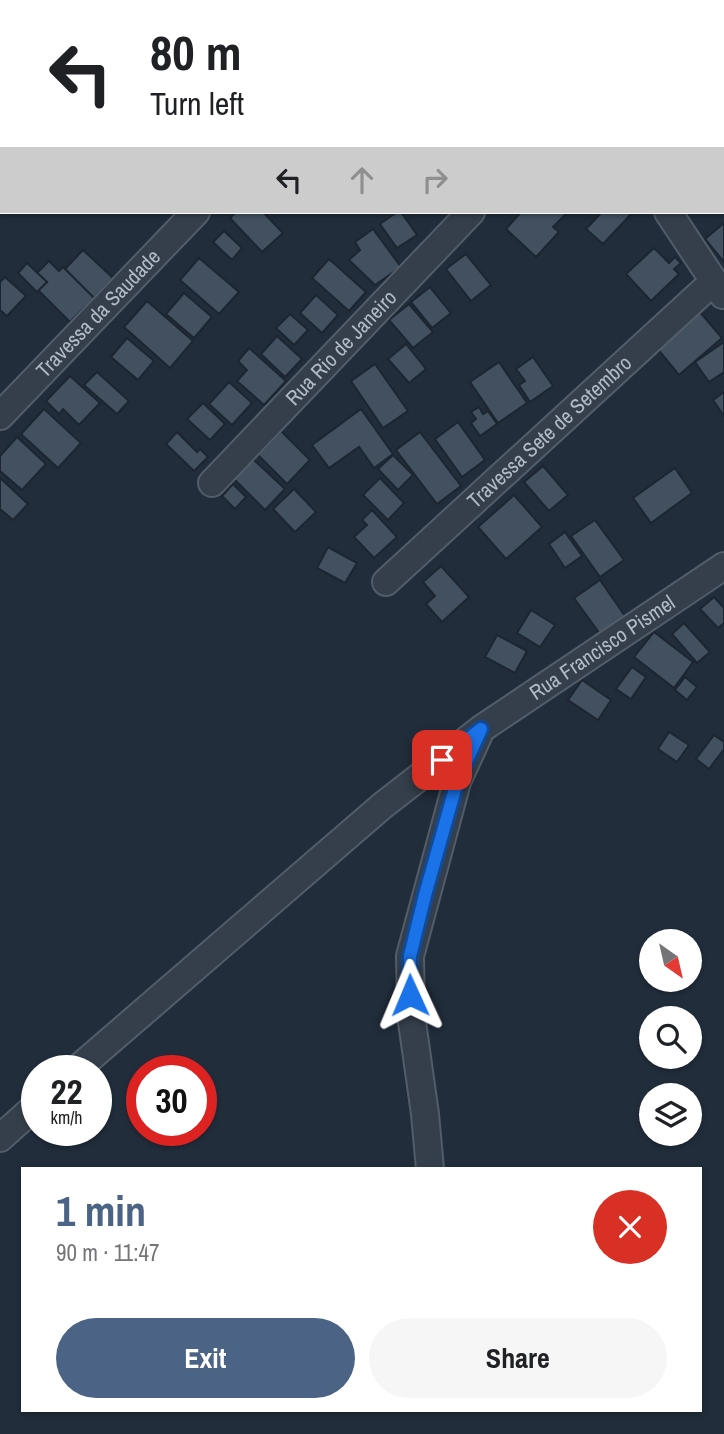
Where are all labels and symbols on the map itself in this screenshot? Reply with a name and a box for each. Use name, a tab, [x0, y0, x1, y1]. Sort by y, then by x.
street label: Travessa da Saudade	[29, 243, 167, 384]
street label: Rua Rio de Janeiro	[279, 283, 403, 411]
street label: Travessa Sete de Setembro	[461, 349, 638, 515]
street label: Rua Francisco Pismel	[524, 588, 680, 707]
pin	[412, 730, 472, 790]
north arrow	[639, 929, 702, 992]
position arrow	[373, 958, 447, 1032]
speed limit sign: 30	[126, 1055, 217, 1146]

